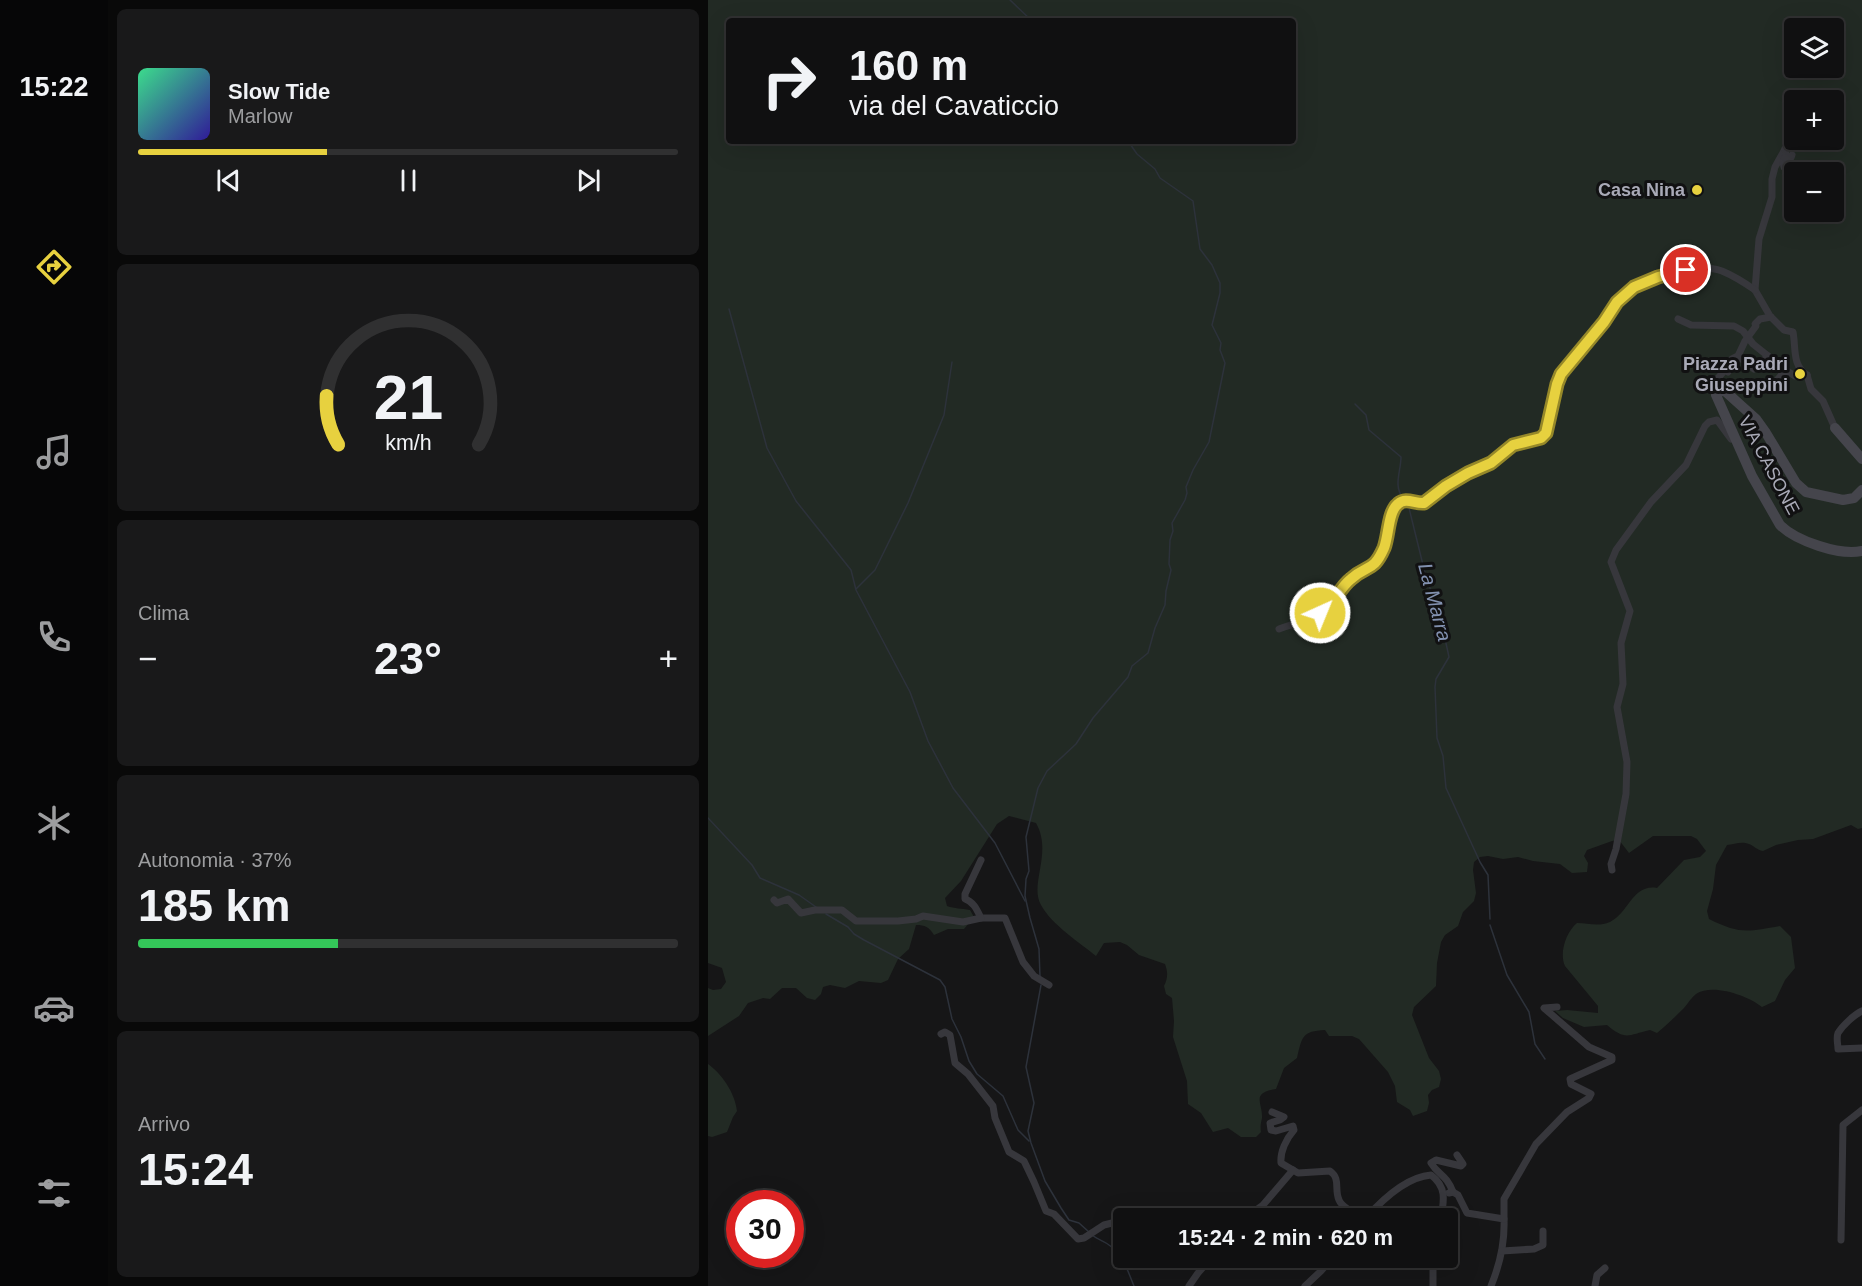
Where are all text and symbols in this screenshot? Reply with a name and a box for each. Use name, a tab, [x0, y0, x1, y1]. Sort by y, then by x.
map controls	[1784, 18, 1844, 222]
button: layers	[1784, 18, 1844, 78]
icon: right	[750, 42, 828, 120]
text: 160 m	[849, 42, 968, 89]
text: 15:22	[19, 72, 89, 102]
text: Slow Tide	[228, 79, 330, 104]
button: +	[1784, 90, 1844, 150]
text: via del Cavaticcio	[849, 91, 1059, 121]
text: Marlow	[228, 105, 292, 127]
button: −	[1784, 162, 1844, 222]
icon: previous	[212, 164, 245, 197]
icon: pause	[392, 164, 425, 197]
icon: next	[572, 164, 605, 197]
place label: Casa Nina	[1598, 180, 1686, 200]
marker: Casa Nina	[1690, 183, 1704, 197]
pin	[1660, 244, 1711, 295]
icon: directions	[33, 246, 75, 288]
icon: arrive	[1669, 253, 1702, 286]
place label: Piazza Padri Giuseppini	[1683, 354, 1788, 395]
text: 21	[373, 363, 443, 432]
marker: Piazza Padri Giuseppini	[1793, 367, 1807, 381]
street label: VIA CASONE	[1735, 412, 1803, 518]
icon: music	[33, 431, 75, 473]
text: km/h	[385, 431, 431, 455]
water label: La Marra	[1414, 561, 1456, 643]
position arrow	[1288, 581, 1352, 645]
text: Clima	[138, 602, 189, 624]
icon: phone	[33, 616, 75, 658]
text: 23°	[374, 633, 442, 684]
text: −	[138, 640, 157, 677]
text: +	[659, 640, 678, 677]
icon: climate	[33, 802, 75, 844]
text: Autonomia · 37%	[138, 849, 291, 871]
text: 185 km	[138, 880, 291, 931]
icon: car	[33, 987, 75, 1029]
text: Arrivo	[138, 1113, 190, 1135]
text: 15:24	[138, 1144, 253, 1195]
icon: filters	[33, 1172, 75, 1214]
speed limit sign: 30	[726, 1190, 804, 1268]
text: 15:24 · 2 min · 620 m	[1178, 1225, 1393, 1250]

